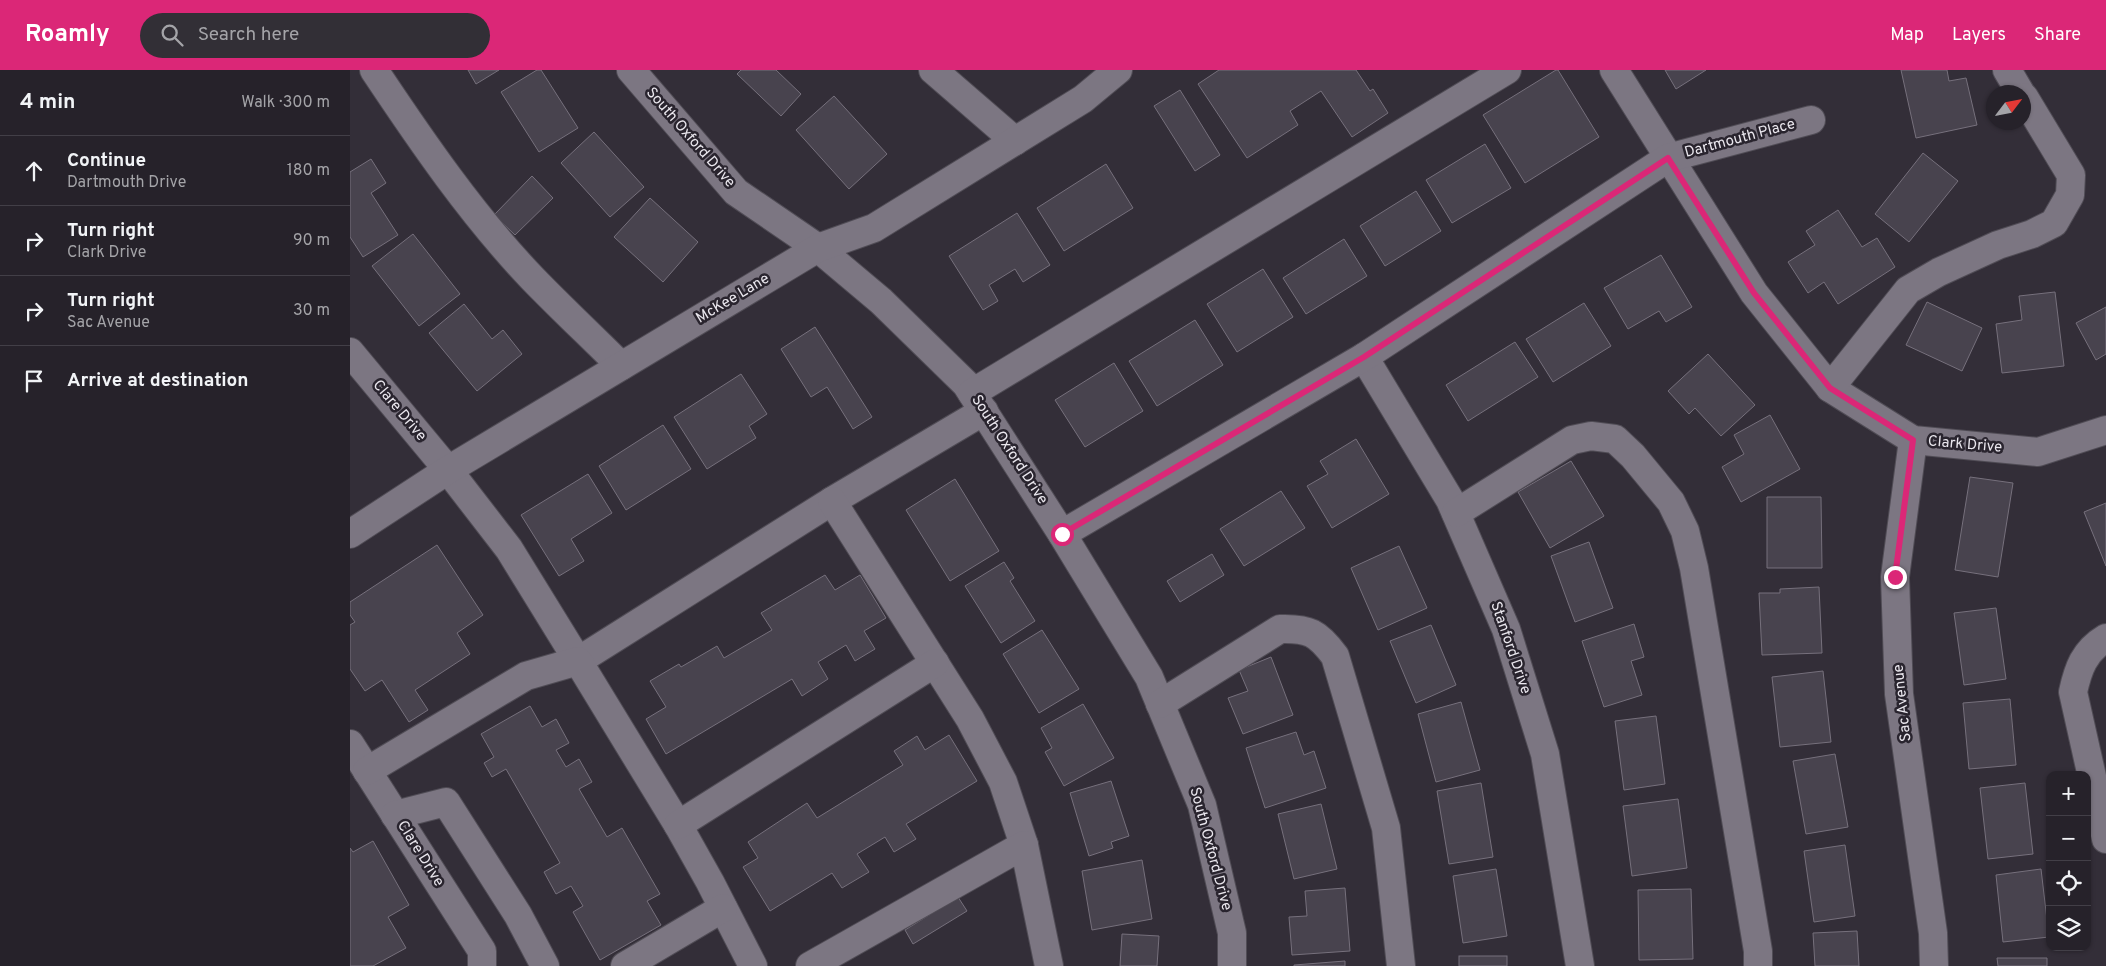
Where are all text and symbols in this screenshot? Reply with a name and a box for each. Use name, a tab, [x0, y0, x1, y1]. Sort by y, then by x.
search box	[140, 13, 490, 58]
text: Roamly	[25, 20, 110, 50]
icon: search	[158, 21, 186, 49]
text: Search here	[198, 23, 299, 47]
text: Map	[1890, 24, 1924, 47]
text: Layers	[1952, 24, 2006, 47]
text: Share	[2034, 24, 2081, 47]
street label: South Oxford Drive	[641, 84, 739, 192]
north arrow	[1986, 85, 2031, 130]
text: 4 min	[20, 89, 76, 116]
text: Walk · 300 m	[241, 93, 330, 113]
street label: Dartmouth Place	[1683, 115, 1797, 163]
text: Continue	[67, 149, 146, 173]
icon: ahead	[20, 157, 48, 185]
text: 180 m	[287, 161, 330, 181]
text: Dartmouth Drive	[67, 173, 186, 193]
text: Turn right	[67, 219, 155, 243]
icon: right	[20, 227, 48, 255]
text: 90 m	[293, 231, 330, 251]
text: Clark Drive	[67, 243, 146, 263]
street label: McKee Lane	[693, 270, 773, 328]
text: Turn right	[67, 289, 155, 313]
icon: right	[20, 297, 48, 325]
text: 30 m	[293, 301, 330, 321]
text: Sac Avenue	[67, 313, 150, 333]
icon: arrive	[20, 367, 48, 395]
text: Arrive at destination	[67, 369, 248, 393]
street label: Clare Drive	[368, 376, 430, 446]
street label: South Oxford Drive	[966, 392, 1052, 508]
street label: Clark Drive	[1927, 432, 2003, 458]
route start	[1051, 523, 1074, 546]
route end	[1884, 566, 1907, 589]
street label: Stanford Drive	[1485, 599, 1535, 697]
street label: Sac Avenue	[1889, 663, 1917, 743]
map controls	[2046, 771, 2091, 951]
button: +	[2046, 771, 2091, 816]
street label: South Oxford Drive	[1184, 785, 1236, 913]
button: −	[2046, 816, 2091, 861]
street label: Clare Drive	[392, 817, 448, 891]
button: locate	[2046, 861, 2091, 906]
button: layers	[2046, 906, 2091, 951]

